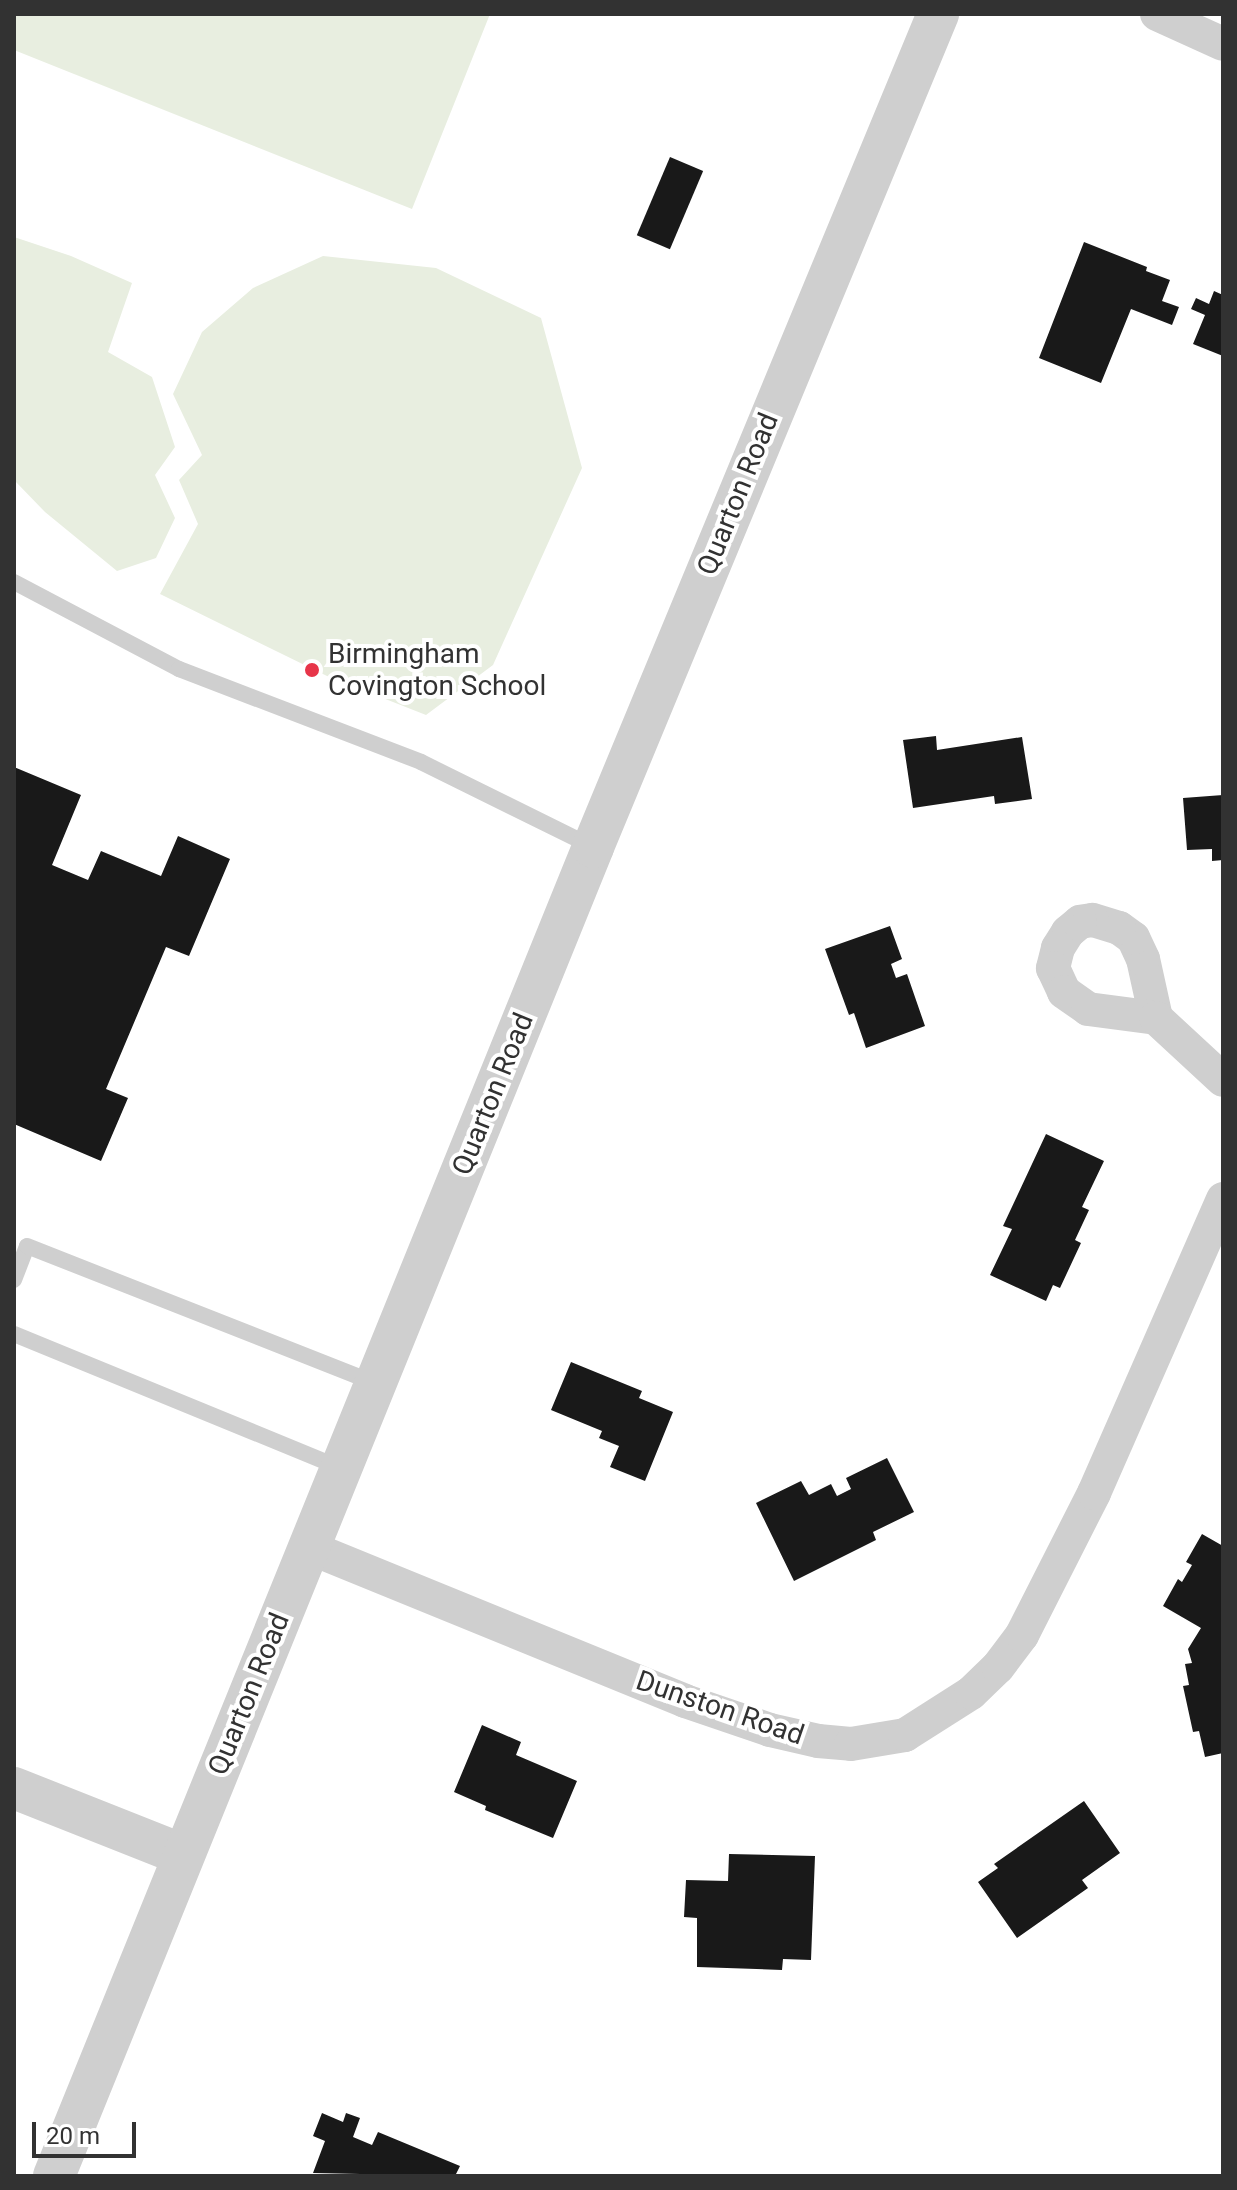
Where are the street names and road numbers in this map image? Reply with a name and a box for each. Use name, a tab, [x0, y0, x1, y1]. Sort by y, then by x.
street label: Quarton Road	[690, 408, 786, 580]
street label: Quarton Road	[445, 1008, 541, 1180]
street label: Quarton Road	[201, 1608, 297, 1780]
street label: Dunston Road	[632, 1664, 808, 1752]

